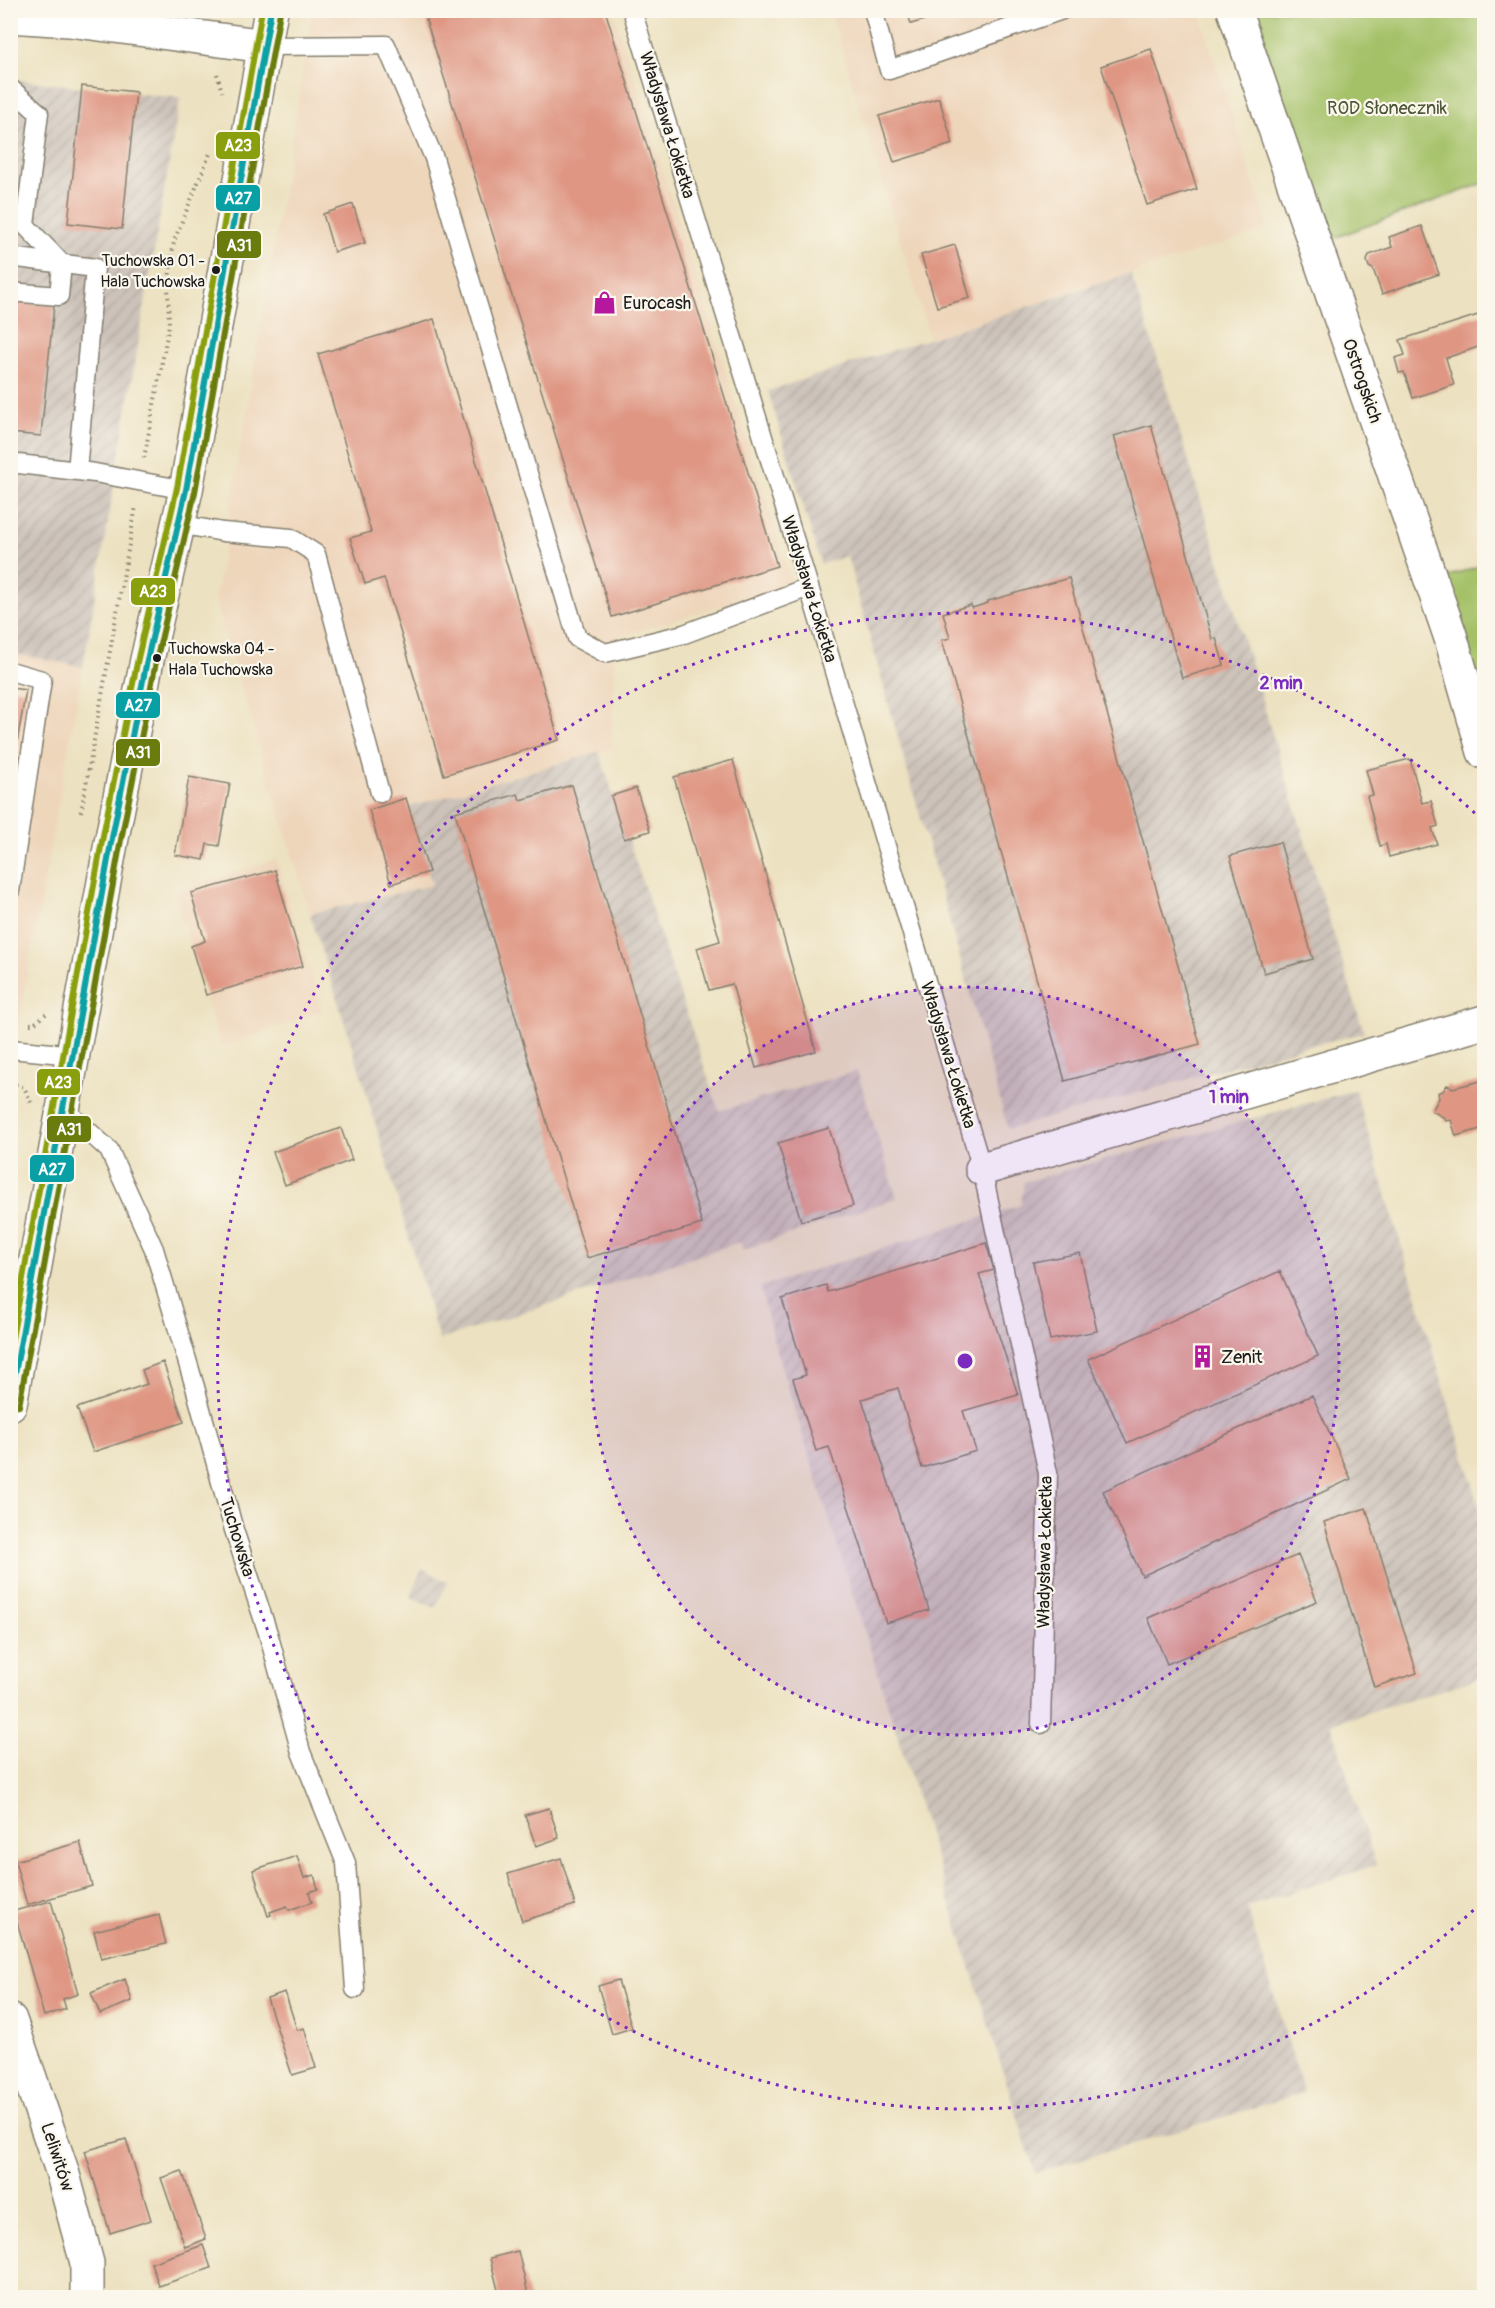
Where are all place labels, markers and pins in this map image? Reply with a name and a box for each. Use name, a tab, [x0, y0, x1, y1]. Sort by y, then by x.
place label: Tuchowska 01 - Hala Tuchowska	[100, 251, 205, 292]
marker: Tuchowska 01 - Hala Tuchowska	[210, 264, 222, 276]
shop icon: Eurocash	[592, 290, 618, 316]
place label: Eurocash	[623, 292, 691, 315]
place label: Tuchowska 04 - Hala Tuchowska	[168, 639, 275, 680]
marker: Tuchowska 04 - Hala Tuchowska	[151, 652, 163, 664]
building icon: Zenit	[1190, 1344, 1216, 1370]
place label: Zenit	[1221, 1346, 1263, 1369]
centre of rings	[955, 1351, 975, 1371]

